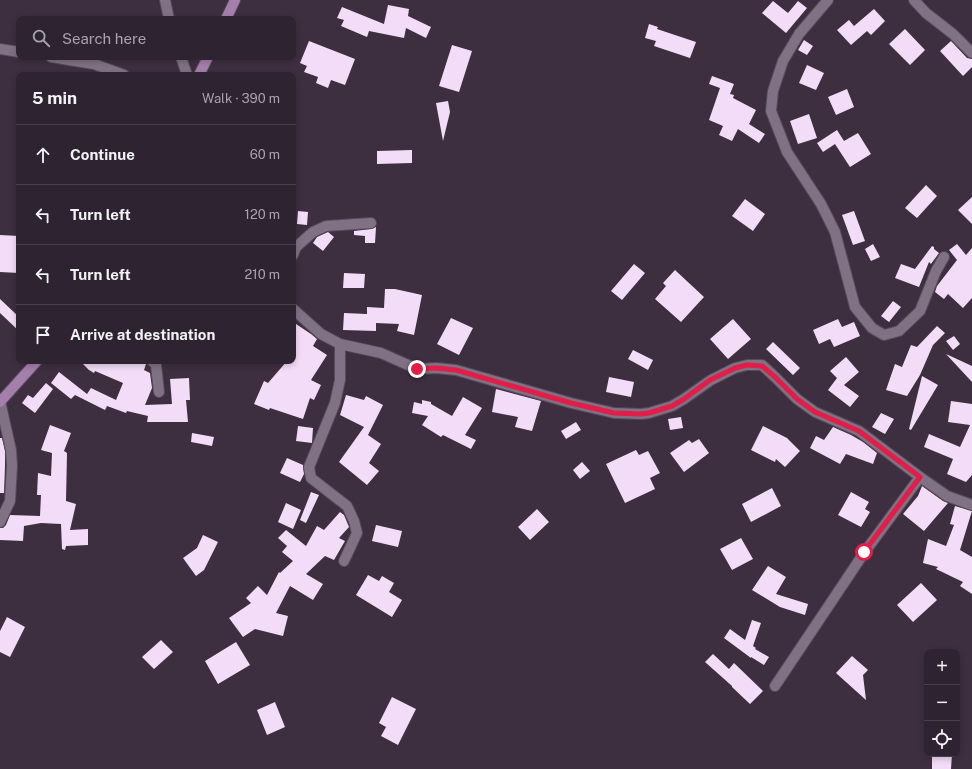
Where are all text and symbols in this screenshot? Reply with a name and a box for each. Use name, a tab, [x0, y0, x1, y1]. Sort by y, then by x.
search box	[16, 16, 296, 60]
icon: search	[30, 27, 52, 49]
text: Search here	[62, 30, 146, 47]
text: 5 min	[32, 88, 77, 108]
text: Walk · 390 m	[202, 91, 280, 106]
icon: ahead	[32, 144, 54, 166]
text: Continue	[70, 146, 135, 163]
text: 60 m	[250, 147, 280, 162]
icon: left	[32, 204, 54, 226]
text: Turn left	[70, 206, 131, 223]
text: 120 m	[245, 207, 280, 222]
icon: left	[32, 264, 54, 286]
text: Turn left	[70, 266, 131, 283]
text: 210 m	[245, 267, 280, 282]
icon: arrive	[32, 324, 54, 346]
text: Arrive at destination	[70, 326, 215, 343]
route end	[408, 360, 426, 378]
route start	[855, 543, 873, 561]
map controls	[924, 649, 960, 757]
button: +	[924, 649, 960, 685]
button: −	[924, 685, 960, 721]
button: locate	[924, 721, 960, 757]

